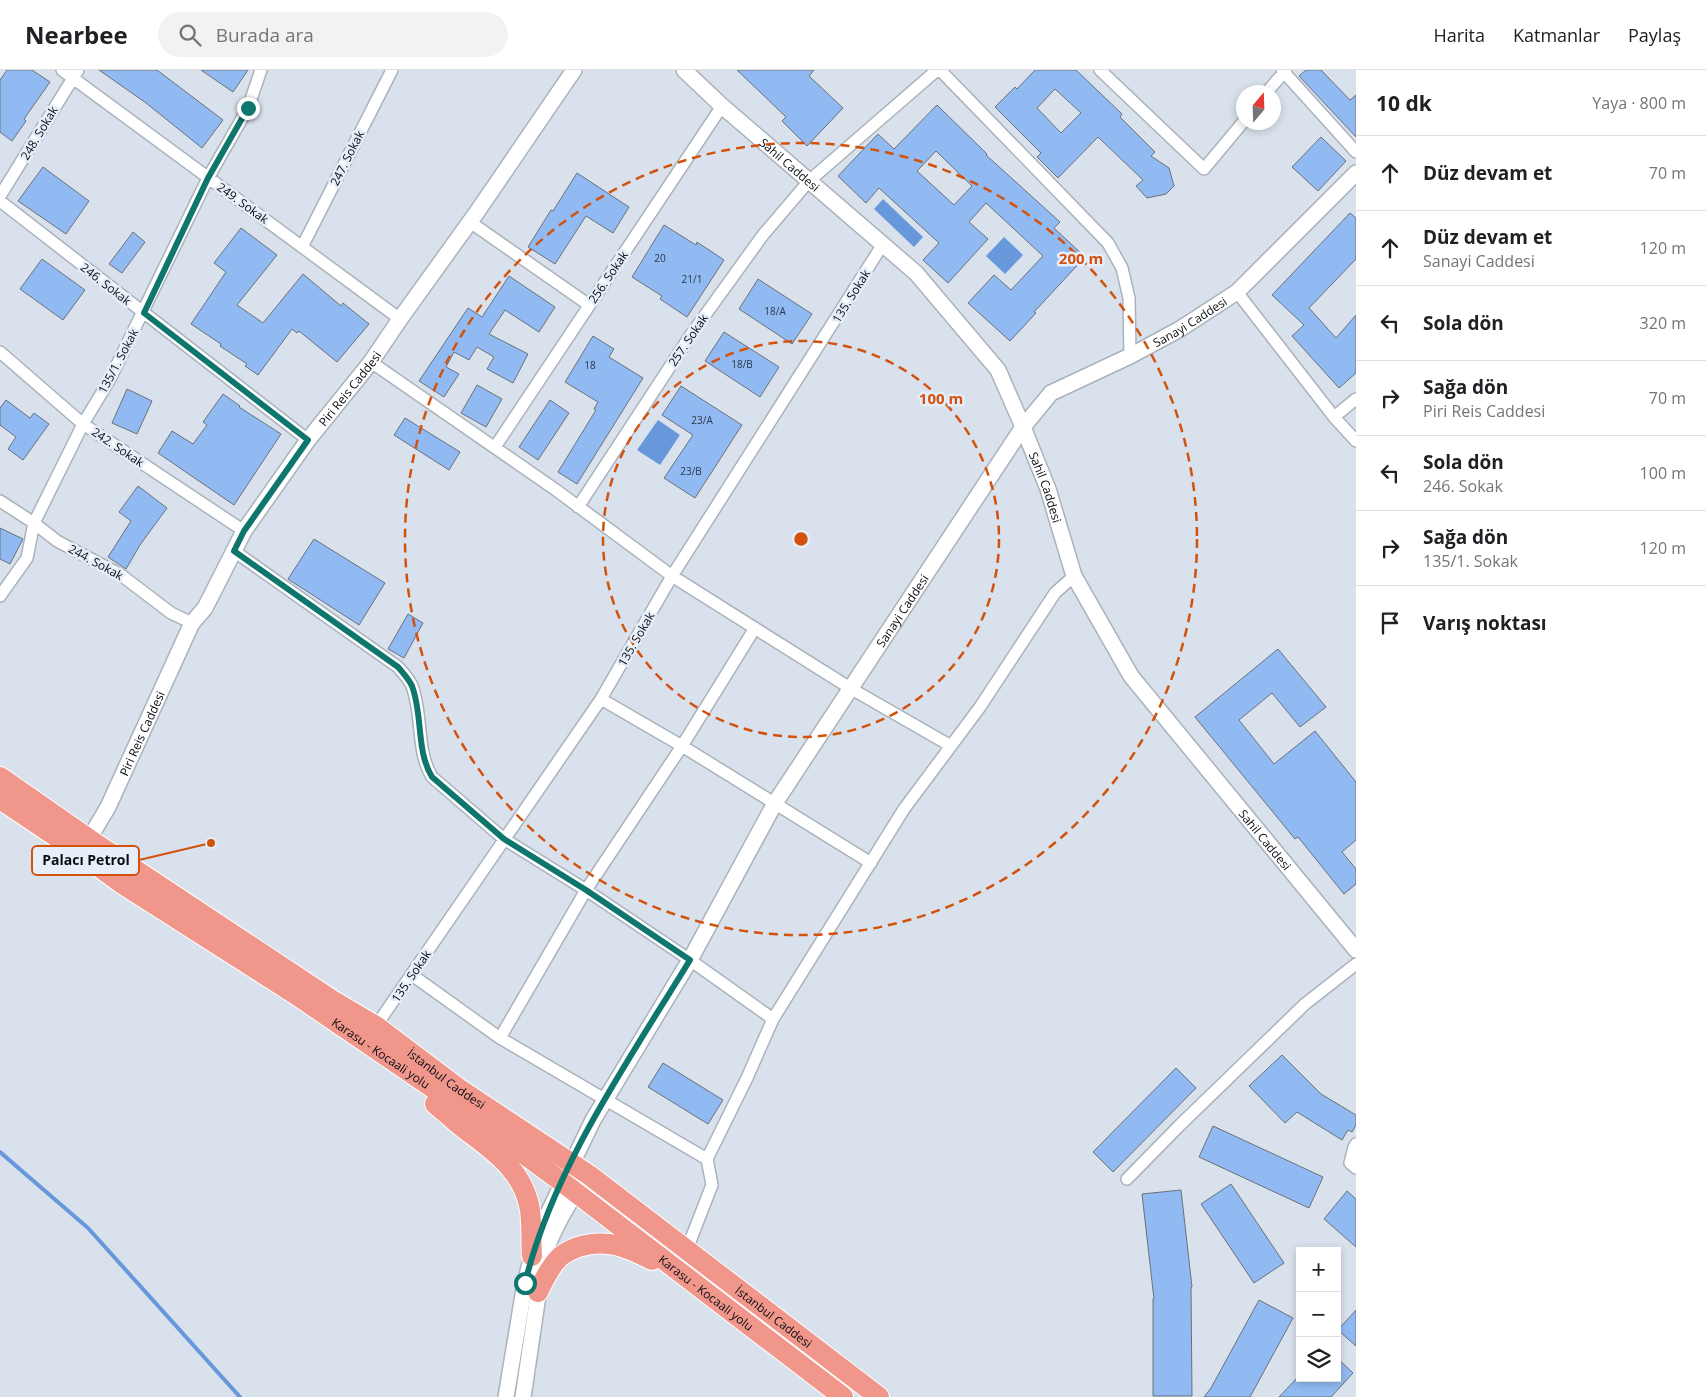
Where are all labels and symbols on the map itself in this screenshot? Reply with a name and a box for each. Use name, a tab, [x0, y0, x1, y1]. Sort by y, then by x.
north arrow	[1236, 85, 1281, 130]
route end	[237, 97, 260, 120]
street label: 248. Sokak	[16, 102, 62, 163]
street label: 247. Sokak	[326, 127, 368, 189]
street label: Sahil Caddesi	[756, 134, 824, 195]
street label: 249. Sokak	[214, 179, 273, 228]
street label: 256. Sokak	[584, 247, 632, 307]
text: 200 m	[1059, 248, 1103, 268]
house number: 20	[654, 251, 666, 265]
street label: 246. Sokak	[77, 259, 135, 310]
street label: 135. Sokak	[828, 265, 874, 326]
house number: 21/1	[682, 272, 702, 286]
street label: Sanayi Caddesi	[1150, 292, 1230, 351]
house number: 18/A	[764, 304, 786, 318]
street label: 257. Sokak	[664, 310, 712, 370]
street label: 135/1. Sokak	[94, 325, 143, 396]
street label: Piri Reis Caddesi	[314, 347, 385, 429]
house number: 18/B	[731, 357, 753, 371]
house number: 18	[584, 358, 596, 372]
text: 100 m	[919, 388, 963, 408]
house number: 23/A	[691, 413, 713, 427]
street label: 242. Sokak	[88, 423, 148, 471]
street label: Sahil Caddesi	[1025, 449, 1066, 525]
house number: 23/B	[680, 464, 702, 478]
centre of rings	[792, 530, 810, 548]
street label: 244. Sokak	[66, 540, 127, 584]
street label: Sanayi Caddesi	[872, 571, 932, 650]
street label: 135. Sokak	[614, 608, 659, 669]
street label: Piri Reis Caddesi	[115, 688, 168, 779]
street label: Sahil Caddesi	[1235, 805, 1295, 874]
callout: Palacı Petrol	[32, 846, 139, 875]
text: Palacı Petrol	[42, 850, 130, 869]
street label: 135. Sokak	[387, 946, 435, 1006]
street label: Karasu - Kocaali yolu	[329, 1013, 434, 1092]
street label: İstanbul Caddesi	[404, 1044, 489, 1112]
street label: Karasu - Kocaali yolu	[655, 1251, 757, 1334]
route start	[514, 1272, 537, 1295]
street label: İstanbul Caddesi	[732, 1282, 816, 1351]

